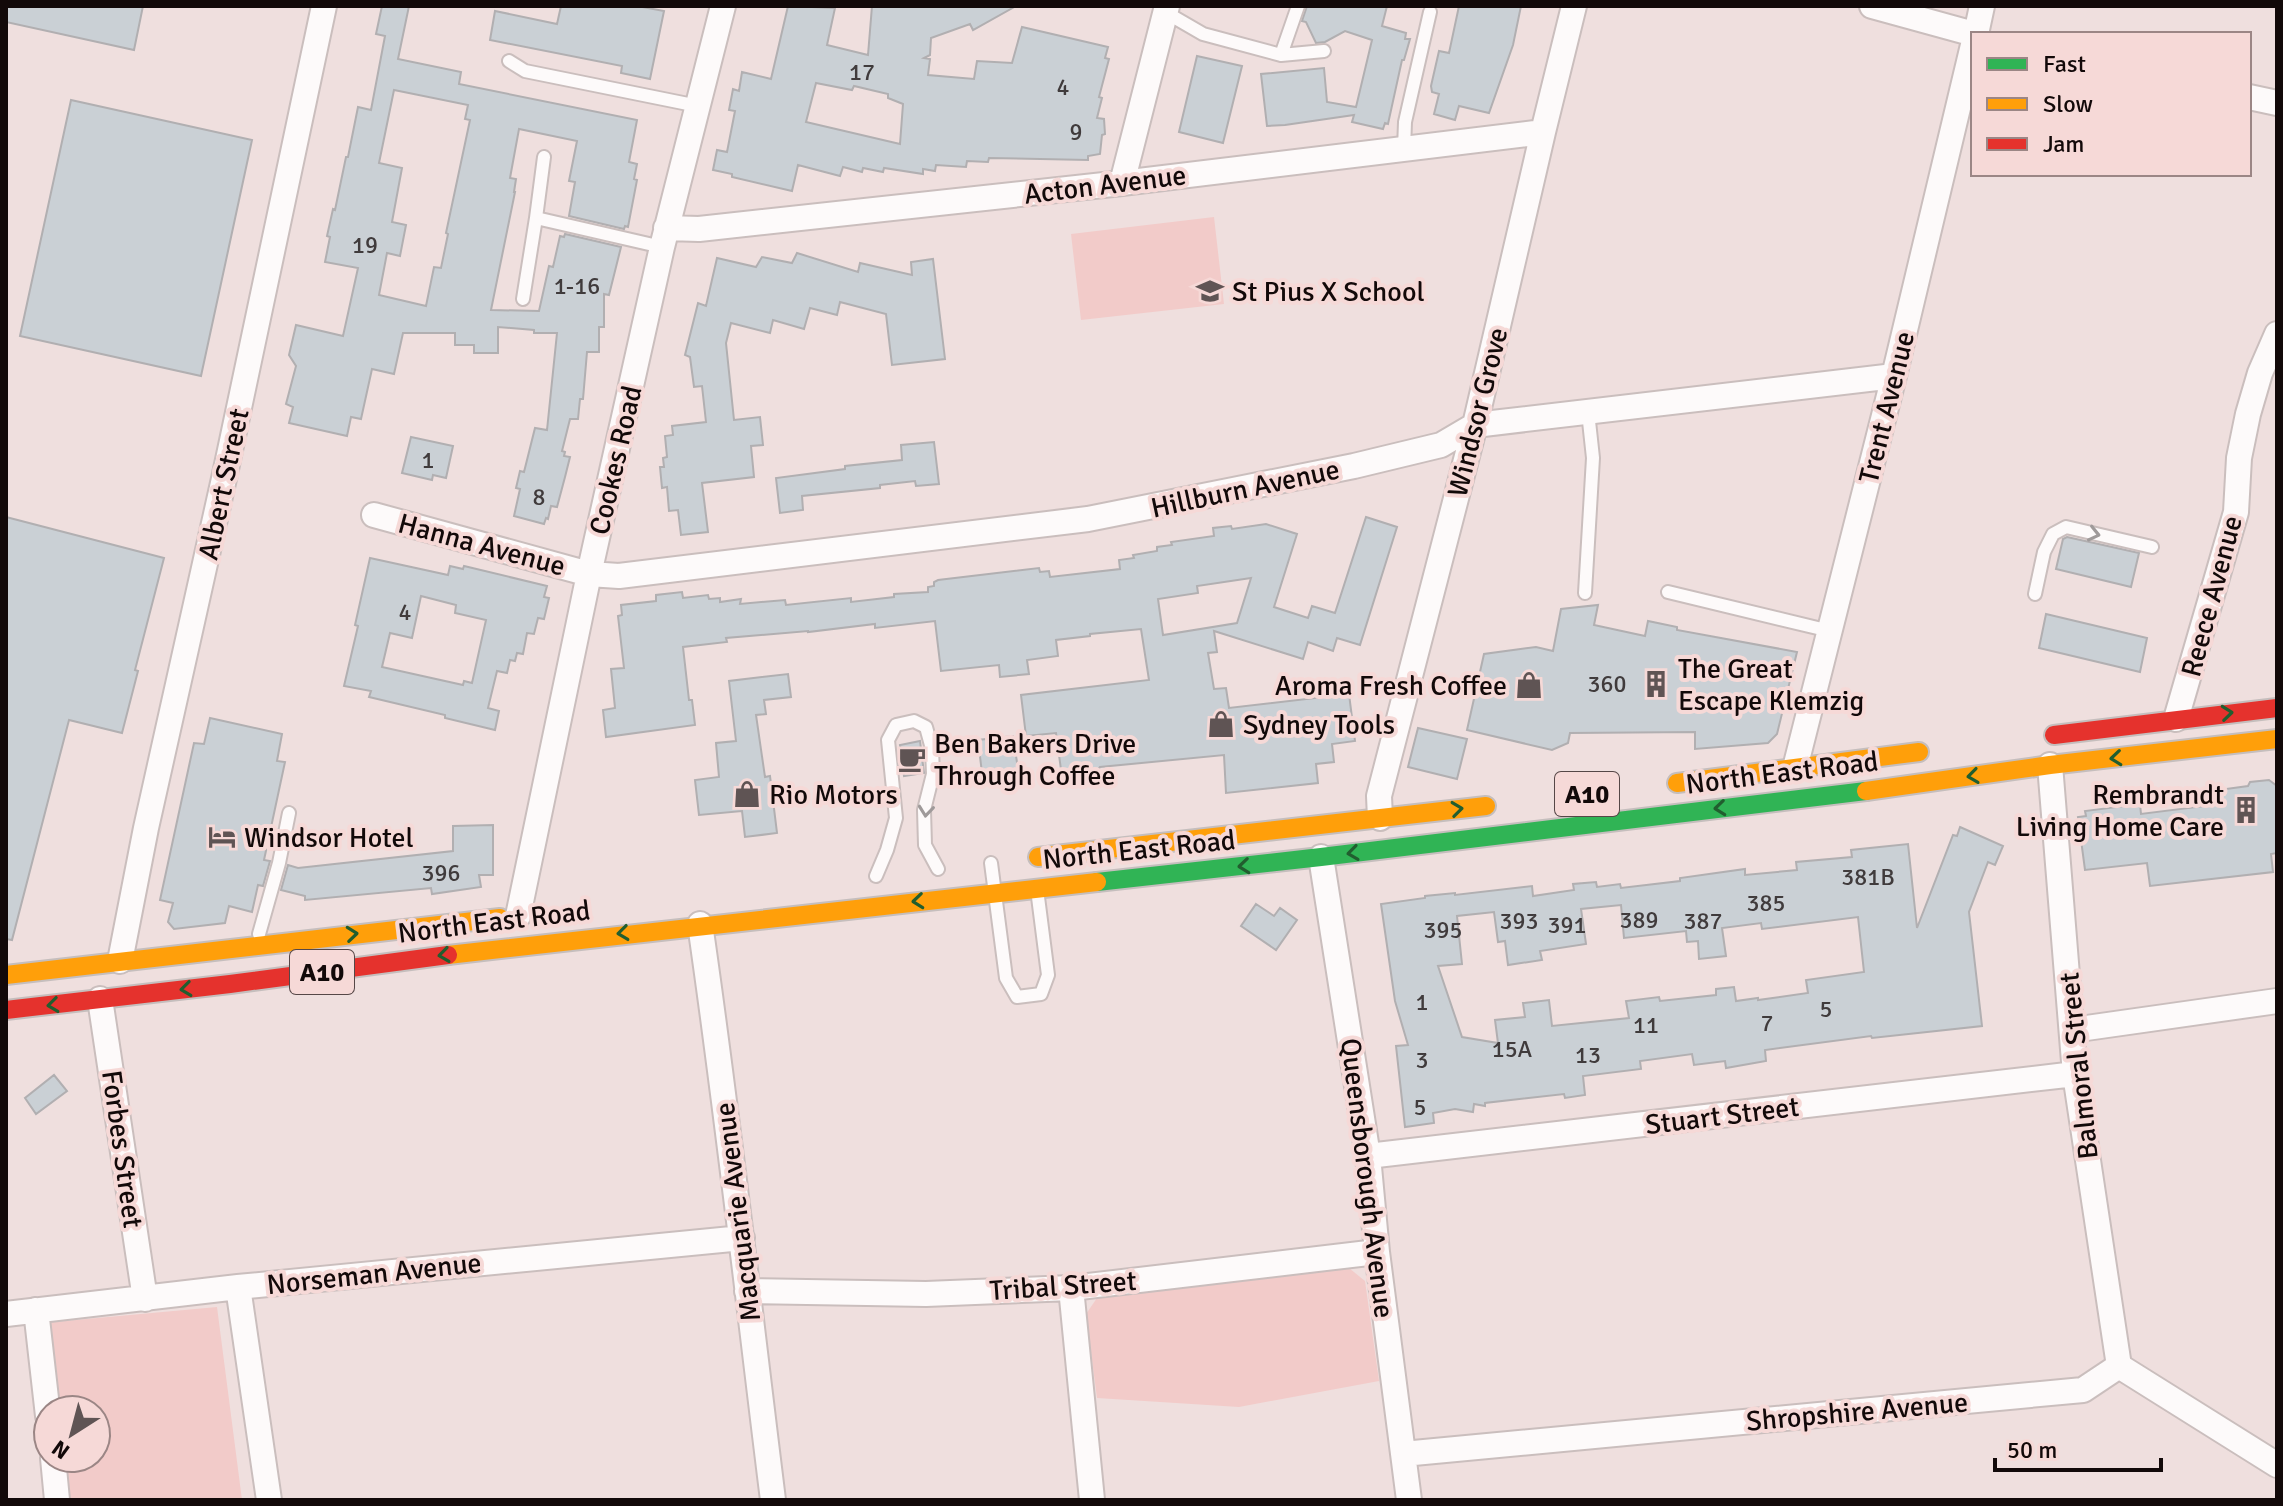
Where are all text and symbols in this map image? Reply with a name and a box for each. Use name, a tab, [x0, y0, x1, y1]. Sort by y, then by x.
legend	[1971, 32, 2251, 176]
text: Fast	[2043, 49, 2086, 79]
house number: 17	[849, 57, 875, 87]
house number: 4	[1057, 72, 1070, 102]
text: Slow	[2043, 89, 2093, 119]
house number: 9	[1070, 117, 1082, 147]
text: Jam	[2043, 129, 2084, 159]
street label: Acton Avenue	[1022, 158, 1188, 212]
house number: 19	[352, 230, 378, 260]
house number: 1-16	[554, 271, 600, 301]
place label: St Pius X School	[1232, 275, 1425, 309]
school or university icon: St Pius X School	[1195, 276, 1225, 306]
street label: Windsor Grove	[1441, 324, 1515, 500]
street label: Trent Avenue	[1852, 328, 1922, 487]
street label: Cookes Road	[582, 383, 650, 538]
street label: Albert Street	[191, 405, 257, 563]
house number: 1	[422, 445, 434, 475]
street label: Hillburn Avenue	[1148, 452, 1343, 526]
house number: 8	[533, 482, 545, 512]
street label: Hanna Avenue	[394, 506, 569, 584]
street label: Reece Avenue	[2174, 512, 2250, 680]
one-way arrow	[2086, 525, 2100, 542]
house number: 4	[399, 597, 412, 627]
place label: The Great Escape Klemzig	[1678, 652, 1864, 718]
place label: Aroma Fresh Coffee	[1275, 669, 1507, 703]
house number: 360	[1588, 669, 1626, 699]
building icon: The Great Escape Klemzig	[1641, 669, 1671, 699]
shop icon: Aroma Fresh Coffee	[1514, 670, 1544, 700]
one-way arrow	[2221, 705, 2234, 722]
place label: Sydney Tools	[1243, 708, 1395, 742]
shop icon: Sydney Tools	[1206, 709, 1236, 739]
place label: Ben Bakers Drive Through Coffee	[934, 727, 1136, 793]
cafe icon: Ben Bakers Drive Through Coffee	[897, 744, 927, 774]
street label: North East Road	[1684, 744, 1880, 802]
one-way arrow	[2109, 749, 2122, 766]
one-way arrow	[1966, 767, 1980, 784]
road number: A10	[1555, 772, 1619, 816]
place label: Rio Motors	[769, 778, 898, 812]
place label: Rembrandt Living Home Care	[2016, 778, 2224, 844]
shop icon: Rio Motors	[732, 779, 762, 809]
building icon: Rembrandt Living Home Care	[2231, 795, 2261, 825]
one-way arrow	[1713, 800, 1726, 817]
one-way arrow	[1450, 801, 1464, 818]
one-way arrow	[917, 805, 934, 818]
place label: Windsor Hotel	[244, 821, 414, 855]
hotel icon: Windsor Hotel	[207, 822, 237, 852]
street label: North East Road	[1041, 823, 1237, 877]
one-way arrow	[1346, 844, 1360, 861]
one-way arrow	[1237, 857, 1250, 874]
house number: 396	[422, 858, 460, 888]
house number: 381B	[1841, 862, 1895, 892]
house number: 385	[1747, 888, 1785, 918]
one-way arrow	[911, 892, 924, 909]
street label: North East Road	[396, 893, 592, 951]
house number: 389	[1620, 905, 1658, 935]
house number: 393	[1500, 906, 1538, 936]
house number: 387	[1684, 906, 1722, 936]
house number: 391	[1548, 910, 1586, 940]
house number: 395	[1424, 915, 1462, 945]
one-way arrow	[616, 924, 630, 941]
one-way arrow	[346, 926, 359, 943]
one-way arrow	[437, 946, 451, 963]
road number: A10	[290, 950, 354, 994]
street label: Balmoral Street	[2052, 971, 2106, 1161]
one-way arrow	[179, 981, 192, 998]
house number: 1	[1416, 987, 1428, 1017]
house number: 5	[1820, 994, 1832, 1024]
one-way arrow	[46, 996, 59, 1013]
house number: 7	[1761, 1008, 1773, 1038]
house number: 11	[1633, 1010, 1659, 1040]
house number: 15A	[1492, 1034, 1533, 1064]
street label: Queensborough Avenue	[1333, 1036, 1401, 1320]
house number: 13	[1575, 1040, 1601, 1070]
house number: 3	[1416, 1045, 1428, 1075]
street label: Forbes Street	[94, 1068, 150, 1230]
street label: Stuart Street	[1643, 1090, 1801, 1142]
house number: 5	[1414, 1092, 1426, 1122]
street label: Macquarie Avenue	[708, 1100, 768, 1323]
street label: Norseman Avenue	[265, 1246, 483, 1302]
street label: Tribal Street	[989, 1264, 1138, 1308]
street label: Shropshire Avenue	[1745, 1385, 1969, 1439]
north arrow	[32, 1394, 112, 1474]
scale bar	[1995, 1422, 2161, 1472]
text: N	[46, 1434, 75, 1465]
text: 50 m	[2007, 1435, 2057, 1465]

